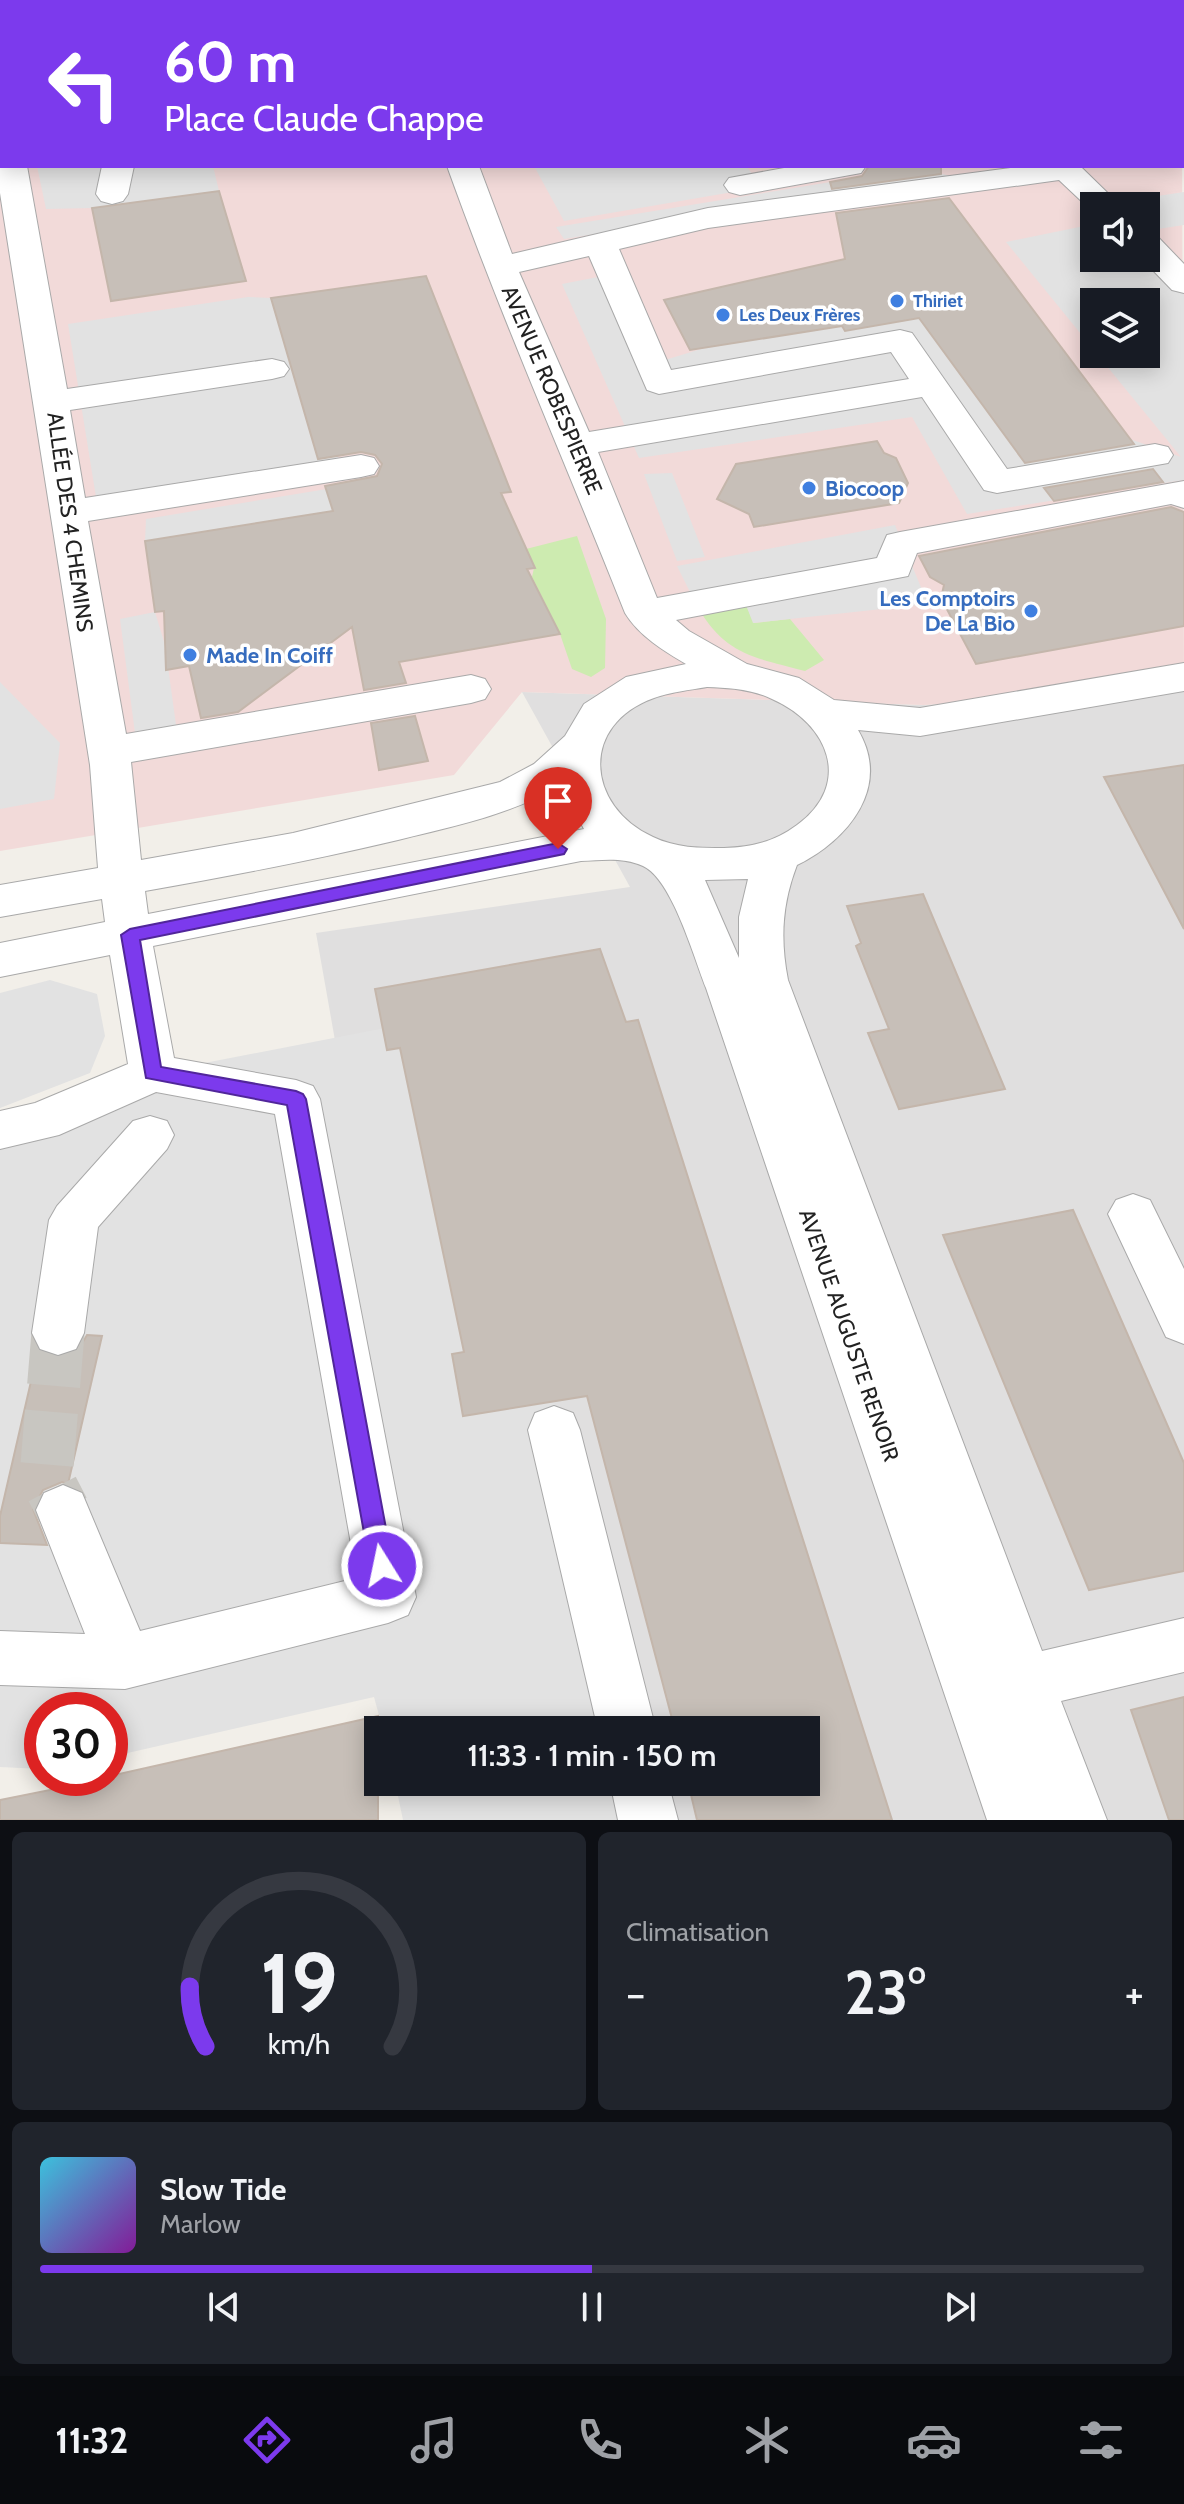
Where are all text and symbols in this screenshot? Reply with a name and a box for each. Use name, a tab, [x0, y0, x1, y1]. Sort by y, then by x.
text: 60 m	[164, 28, 296, 96]
icon: left	[32, 32, 136, 136]
text: Place Claude Chappe	[164, 96, 484, 140]
map controls	[1080, 192, 1160, 368]
button: sound	[1080, 192, 1160, 272]
street label: AVENUE ROBESPIERRE	[496, 282, 608, 498]
button: layers	[1080, 288, 1160, 368]
place label: Thiriet	[913, 290, 963, 312]
marker: Thiriet	[888, 292, 906, 310]
place label: Les Deux Frères	[739, 304, 861, 326]
marker: Les Deux Frères	[714, 306, 732, 324]
street label: ALLÉE DES 4 CHEMINS	[41, 410, 99, 634]
place label: Biocoop	[825, 475, 904, 502]
marker: Biocoop	[800, 479, 818, 497]
place label: Les Comptoirs De La Bio	[879, 585, 1015, 637]
marker: Les Comptoirs De La Bio	[1022, 602, 1040, 620]
place label: Made In Coiff	[206, 642, 334, 669]
marker: Made In Coiff	[181, 646, 199, 664]
pin	[524, 767, 592, 849]
icon: arrive	[536, 779, 580, 823]
street label: AVENUE AUGUSTE RENOIR	[793, 1205, 905, 1465]
position arrow	[340, 1524, 424, 1608]
speed limit sign: 30	[24, 1692, 128, 1796]
text: 11:33 · 1 min · 150 m	[468, 1737, 716, 1774]
text: Climatisation	[626, 1916, 769, 1948]
text: 19	[260, 1933, 338, 2034]
text: 23°	[844, 1956, 926, 2029]
text: −	[626, 1967, 645, 2020]
text: +	[1125, 1967, 1144, 2020]
text: km/h	[268, 2026, 330, 2061]
text: Slow Tide	[160, 2171, 287, 2208]
text: Marlow	[160, 2208, 241, 2240]
icon: previous	[202, 2285, 246, 2329]
icon: pause	[570, 2285, 614, 2329]
icon: next	[938, 2285, 982, 2329]
icon: directions	[239, 2412, 295, 2468]
icon: music	[406, 2412, 462, 2468]
icon: phone	[572, 2412, 628, 2468]
icon: climate	[739, 2412, 795, 2468]
icon: car	[906, 2412, 962, 2468]
icon: filters	[1073, 2412, 1129, 2468]
text: 11:32	[55, 2418, 128, 2462]

